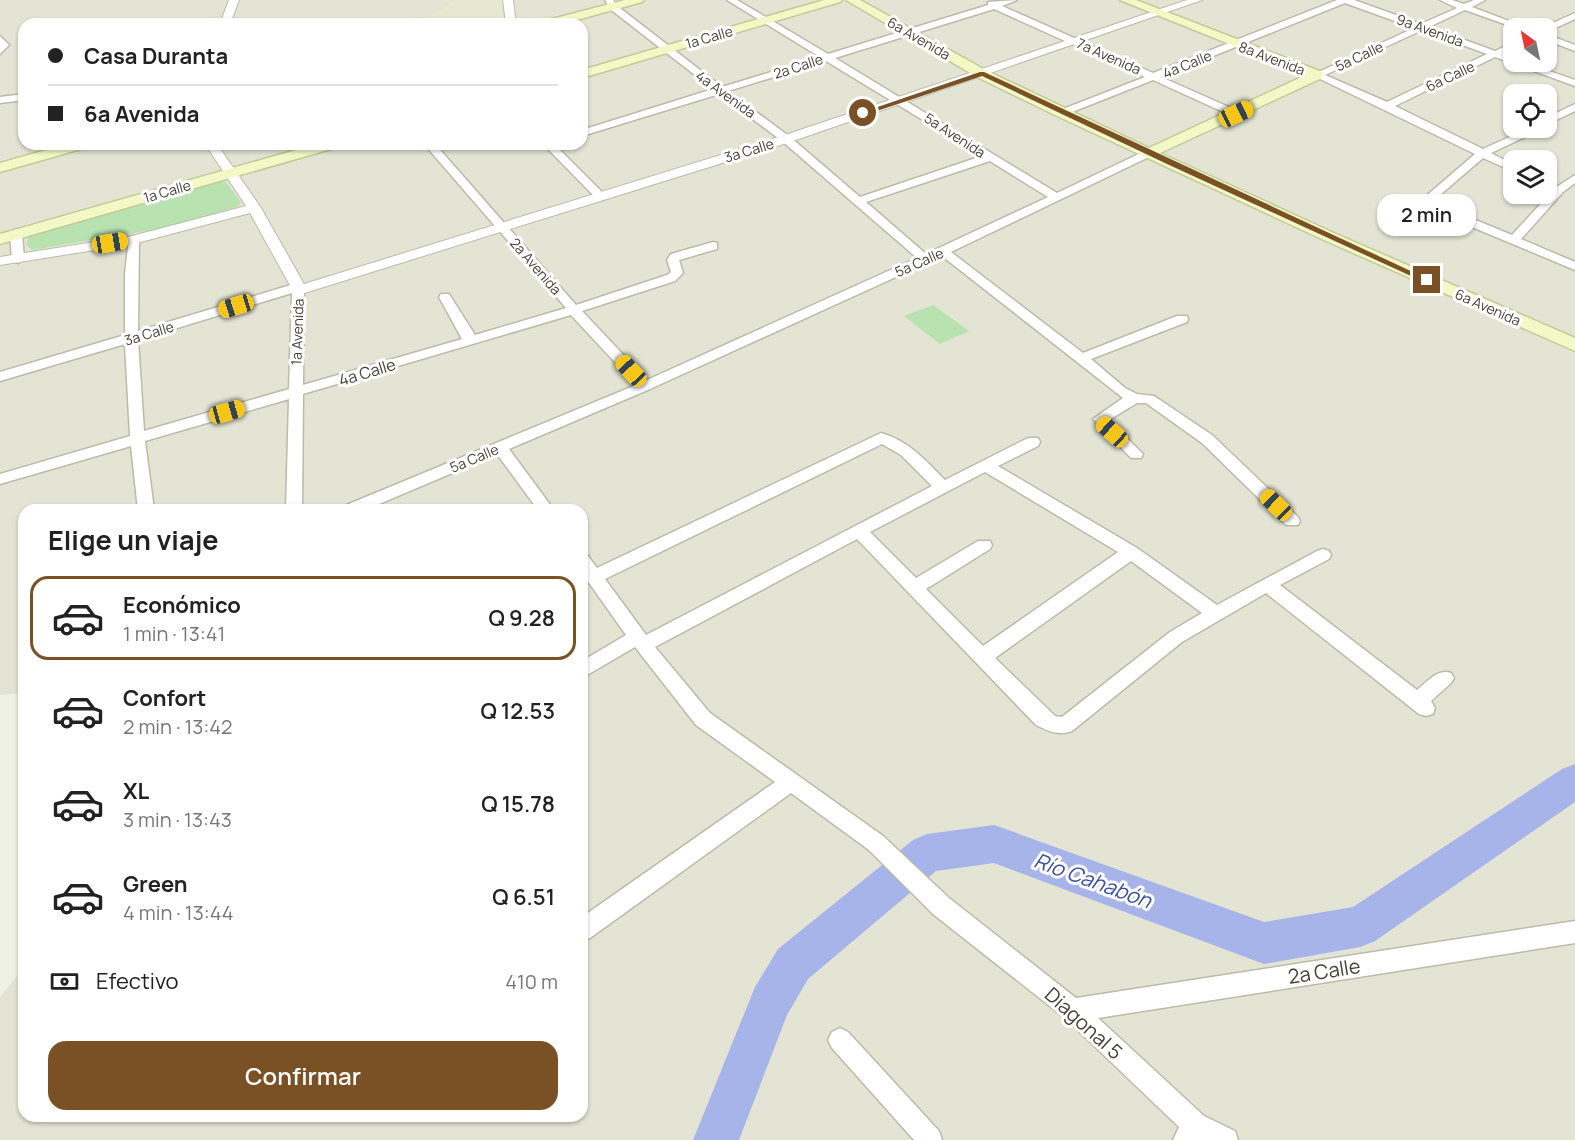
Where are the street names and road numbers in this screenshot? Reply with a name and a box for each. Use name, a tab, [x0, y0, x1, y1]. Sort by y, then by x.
street label: 9a Avenida	[1394, 9, 1466, 51]
street label: 6a Avenida	[884, 12, 954, 64]
street label: 1a Calle	[683, 21, 735, 53]
street label: 7a Avenida	[1074, 33, 1144, 79]
street label: 8a Avenida	[1236, 37, 1308, 79]
street label: 5a Calle	[1332, 37, 1386, 75]
street label: 4a Calle	[1160, 46, 1214, 82]
street label: 2a Calle	[771, 49, 825, 83]
street label: 6a Calle	[1423, 56, 1477, 96]
street label: 4a Avenida	[692, 66, 760, 122]
street label: 5a Avenida	[921, 108, 989, 162]
street label: 3a Calle	[722, 133, 776, 167]
street label: 1a Calle	[141, 175, 193, 207]
street label: 2a Avenida	[506, 234, 566, 298]
street label: 5a Calle	[892, 243, 946, 281]
street label: 6a Avenida	[1452, 284, 1524, 330]
street label: 1a Avenida	[286, 298, 308, 366]
street label: 3a Calle	[122, 316, 176, 350]
street label: 4a Calle	[336, 353, 398, 391]
street label: 5a Calle	[447, 439, 501, 477]
street label: 2a Calle	[1286, 952, 1362, 990]
street label: Diagonal 5	[1039, 981, 1129, 1065]

